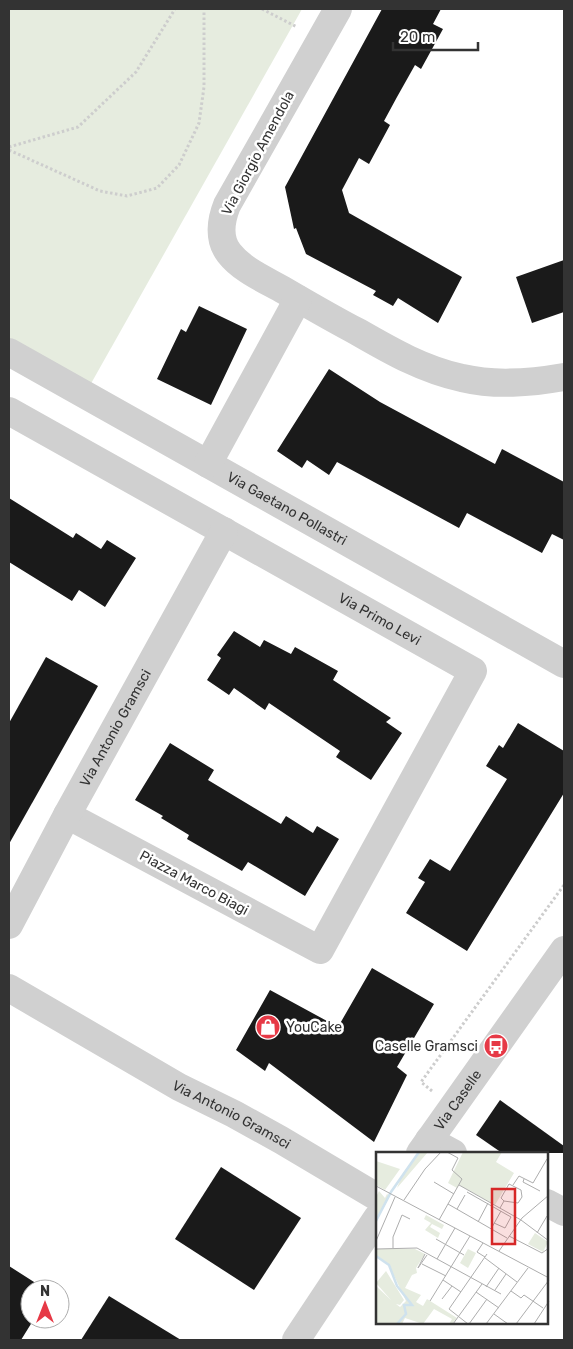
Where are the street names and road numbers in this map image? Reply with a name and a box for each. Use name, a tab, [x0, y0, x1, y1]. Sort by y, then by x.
street label: Via Giorgio Amendola	[218, 88, 298, 218]
street label: Via Gaetano Pollastri	[224, 468, 350, 549]
street label: Via Primo Levi	[336, 589, 424, 649]
street label: Via Antonio Gramsci	[76, 666, 154, 789]
street label: Piazza Marco Biagi	[137, 847, 251, 919]
street label: Via Caselle	[430, 1066, 485, 1134]
street label: Via Antonio Gramsci	[169, 1076, 294, 1152]

